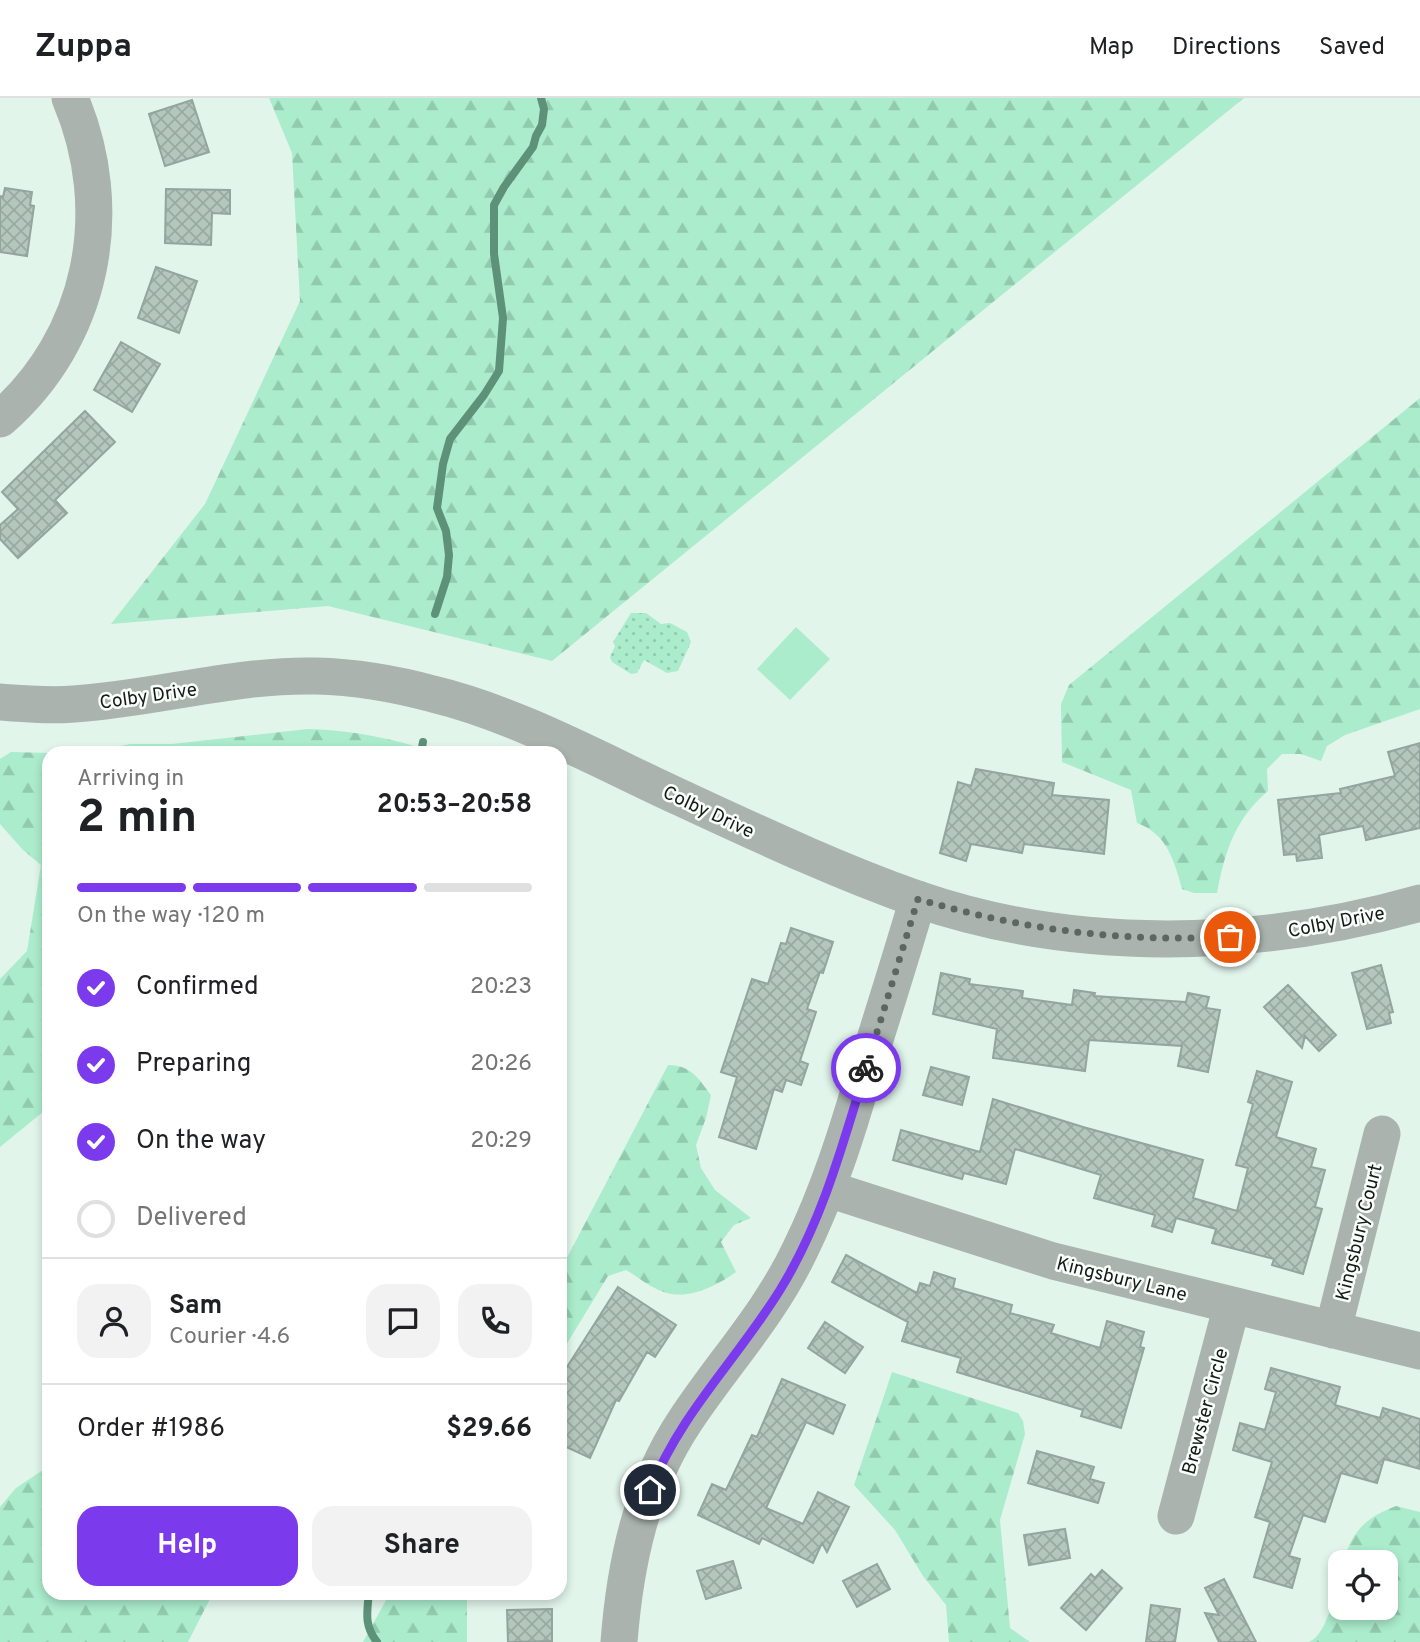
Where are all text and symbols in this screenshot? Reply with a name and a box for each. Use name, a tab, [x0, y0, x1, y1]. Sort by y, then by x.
text: Zuppa	[35, 27, 132, 69]
text: Map	[1089, 33, 1134, 63]
text: Directions	[1172, 33, 1281, 63]
text: Saved	[1319, 33, 1385, 63]
street label: Colby Drive	[98, 678, 199, 716]
text: Arriving in	[77, 765, 184, 794]
street label: Colby Drive	[659, 781, 758, 844]
text: 20:53–20:58	[377, 789, 532, 822]
text: 2 min	[77, 790, 197, 849]
text: On the way · 120 m	[77, 902, 265, 931]
street label: Colby Drive	[1286, 902, 1387, 944]
pin	[1200, 907, 1260, 967]
icon: bag	[1211, 918, 1249, 956]
icon: check	[77, 969, 115, 1007]
text: Confirmed	[136, 971, 259, 1004]
text: 20:23	[470, 973, 532, 1002]
courier	[831, 1033, 901, 1103]
icon: check	[77, 1046, 115, 1084]
text: Preparing	[136, 1048, 251, 1081]
icon: bike	[847, 1049, 885, 1087]
text: 20:26	[470, 1050, 532, 1079]
icon: check	[77, 1123, 115, 1161]
text: On the way	[136, 1125, 266, 1158]
text: 20:29	[470, 1127, 532, 1156]
street label: Kingsbury Court	[1331, 1162, 1389, 1303]
text: Delivered	[136, 1202, 247, 1235]
street label: Kingsbury Lane	[1054, 1252, 1189, 1308]
button: person	[77, 1284, 151, 1358]
button: chat	[366, 1284, 440, 1358]
button: phone	[458, 1284, 532, 1358]
text: Sam	[169, 1290, 222, 1323]
text: Courier · 4.6	[169, 1323, 290, 1352]
street label: Brewster Circle	[1178, 1346, 1234, 1477]
text: Order #1986	[77, 1413, 225, 1446]
text: $29.66	[446, 1413, 532, 1446]
pin	[620, 1460, 680, 1520]
icon: home	[631, 1471, 669, 1509]
button: Help	[77, 1506, 298, 1586]
button: Share	[312, 1506, 532, 1586]
map controls	[1328, 1550, 1398, 1620]
button: locate	[1328, 1550, 1398, 1620]

